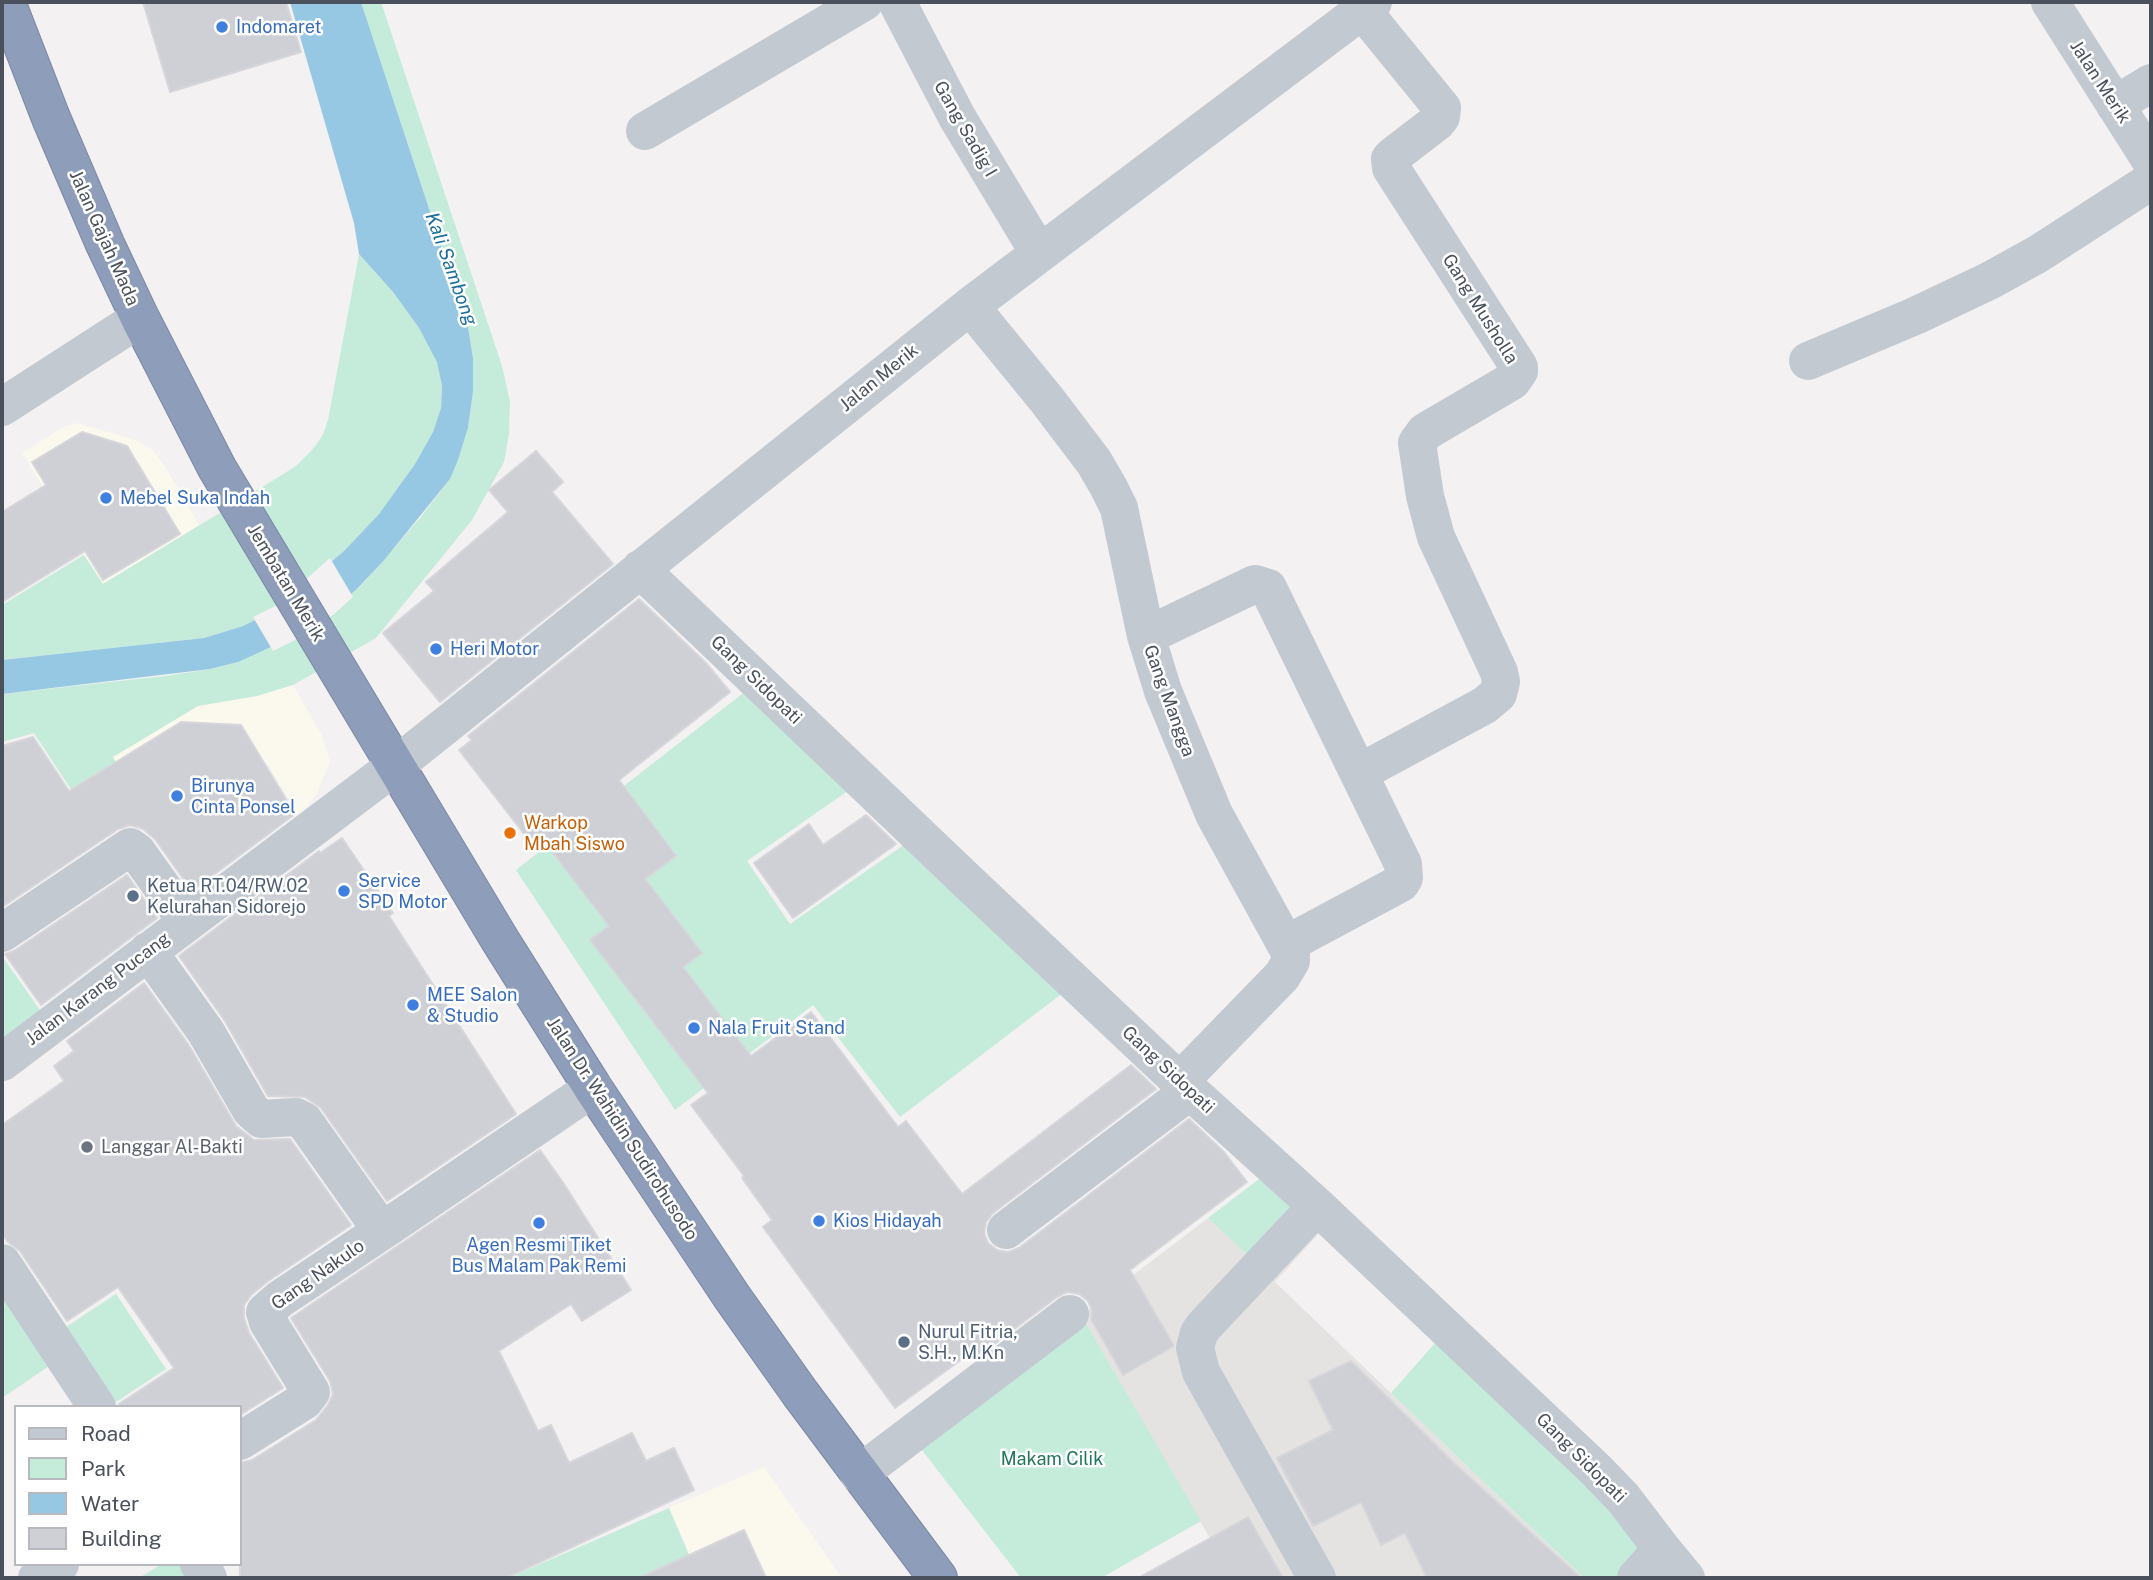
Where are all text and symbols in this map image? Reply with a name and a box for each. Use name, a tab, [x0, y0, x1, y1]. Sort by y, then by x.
place label: Indomaret	[236, 16, 322, 38]
marker: Indomaret	[214, 19, 230, 35]
street label: Jalan Merik	[2065, 36, 2135, 128]
street label: Gang Sadig I	[929, 77, 1001, 181]
street label: Jalan Gajah Mada	[64, 167, 144, 309]
water label: Kali Sambong	[420, 209, 482, 329]
street label: Gang Musholla	[1438, 250, 1522, 368]
street label: Jalan Merik	[835, 340, 923, 416]
place label: Mebel Suka Indah	[120, 487, 270, 509]
marker: Mebel Suka Indah	[98, 490, 114, 506]
street label: Jembatan Merik	[243, 521, 329, 645]
street label: Gang Sidopati	[706, 631, 806, 729]
place label: Heri Motor	[450, 638, 539, 660]
marker: Heri Motor	[428, 641, 444, 657]
street label: Gang Mangga	[1139, 642, 1199, 760]
place label: Birunya Cinta Ponsel	[191, 775, 296, 818]
marker: Birunya Cinta Ponsel	[169, 788, 185, 804]
place label: Warkop Mbah Siswo	[524, 812, 625, 854]
marker: Warkop Mbah Siswo	[502, 825, 518, 841]
place label: Service SPD Motor	[358, 870, 448, 912]
place label: Ketua RT.04/RW.02 Kelurahan Sidorejo	[147, 875, 308, 917]
marker: Service SPD Motor	[336, 883, 352, 899]
marker: Ketua RT.04/RW.02 Kelurahan Sidorejo	[125, 888, 141, 904]
street label: Jalan Karang Pucang	[22, 928, 174, 1050]
place label: MEE Salon & Studio	[427, 984, 517, 1026]
marker: MEE Salon & Studio	[405, 997, 421, 1013]
street label: Jalan Dr. Wahidin Sudirohusodo	[542, 1014, 702, 1244]
place label: Nala Fruit Stand	[708, 1017, 845, 1039]
marker: Nala Fruit Stand	[686, 1020, 702, 1036]
street label: Gang Sidopati	[1117, 1022, 1219, 1118]
place label: Langgar Al-Bakti	[101, 1136, 243, 1158]
marker: Langgar Al-Bakti	[79, 1139, 95, 1155]
place label: Kios Hidayah	[833, 1210, 942, 1232]
marker: Kios Hidayah	[811, 1213, 827, 1229]
marker: Agen Resmi Tiket Bus Malam Pak Remi	[531, 1215, 547, 1231]
place label: Agen Resmi Tiket Bus Malam Pak Remi	[452, 1234, 626, 1276]
street label: Gang Nakulo	[267, 1235, 369, 1315]
place label: Nurul Fitria, S.H., M.Kn	[918, 1321, 1018, 1364]
marker: Nurul Fitria, S.H., M.Kn	[896, 1334, 912, 1350]
legend	[14, 1405, 242, 1566]
street label: Gang Sidopati	[1532, 1409, 1630, 1507]
text: Road	[81, 1421, 131, 1446]
park label: Makam Cilik	[1001, 1448, 1103, 1470]
text: Park	[81, 1456, 126, 1481]
text: Water	[81, 1491, 139, 1516]
text: Building	[81, 1526, 162, 1551]

